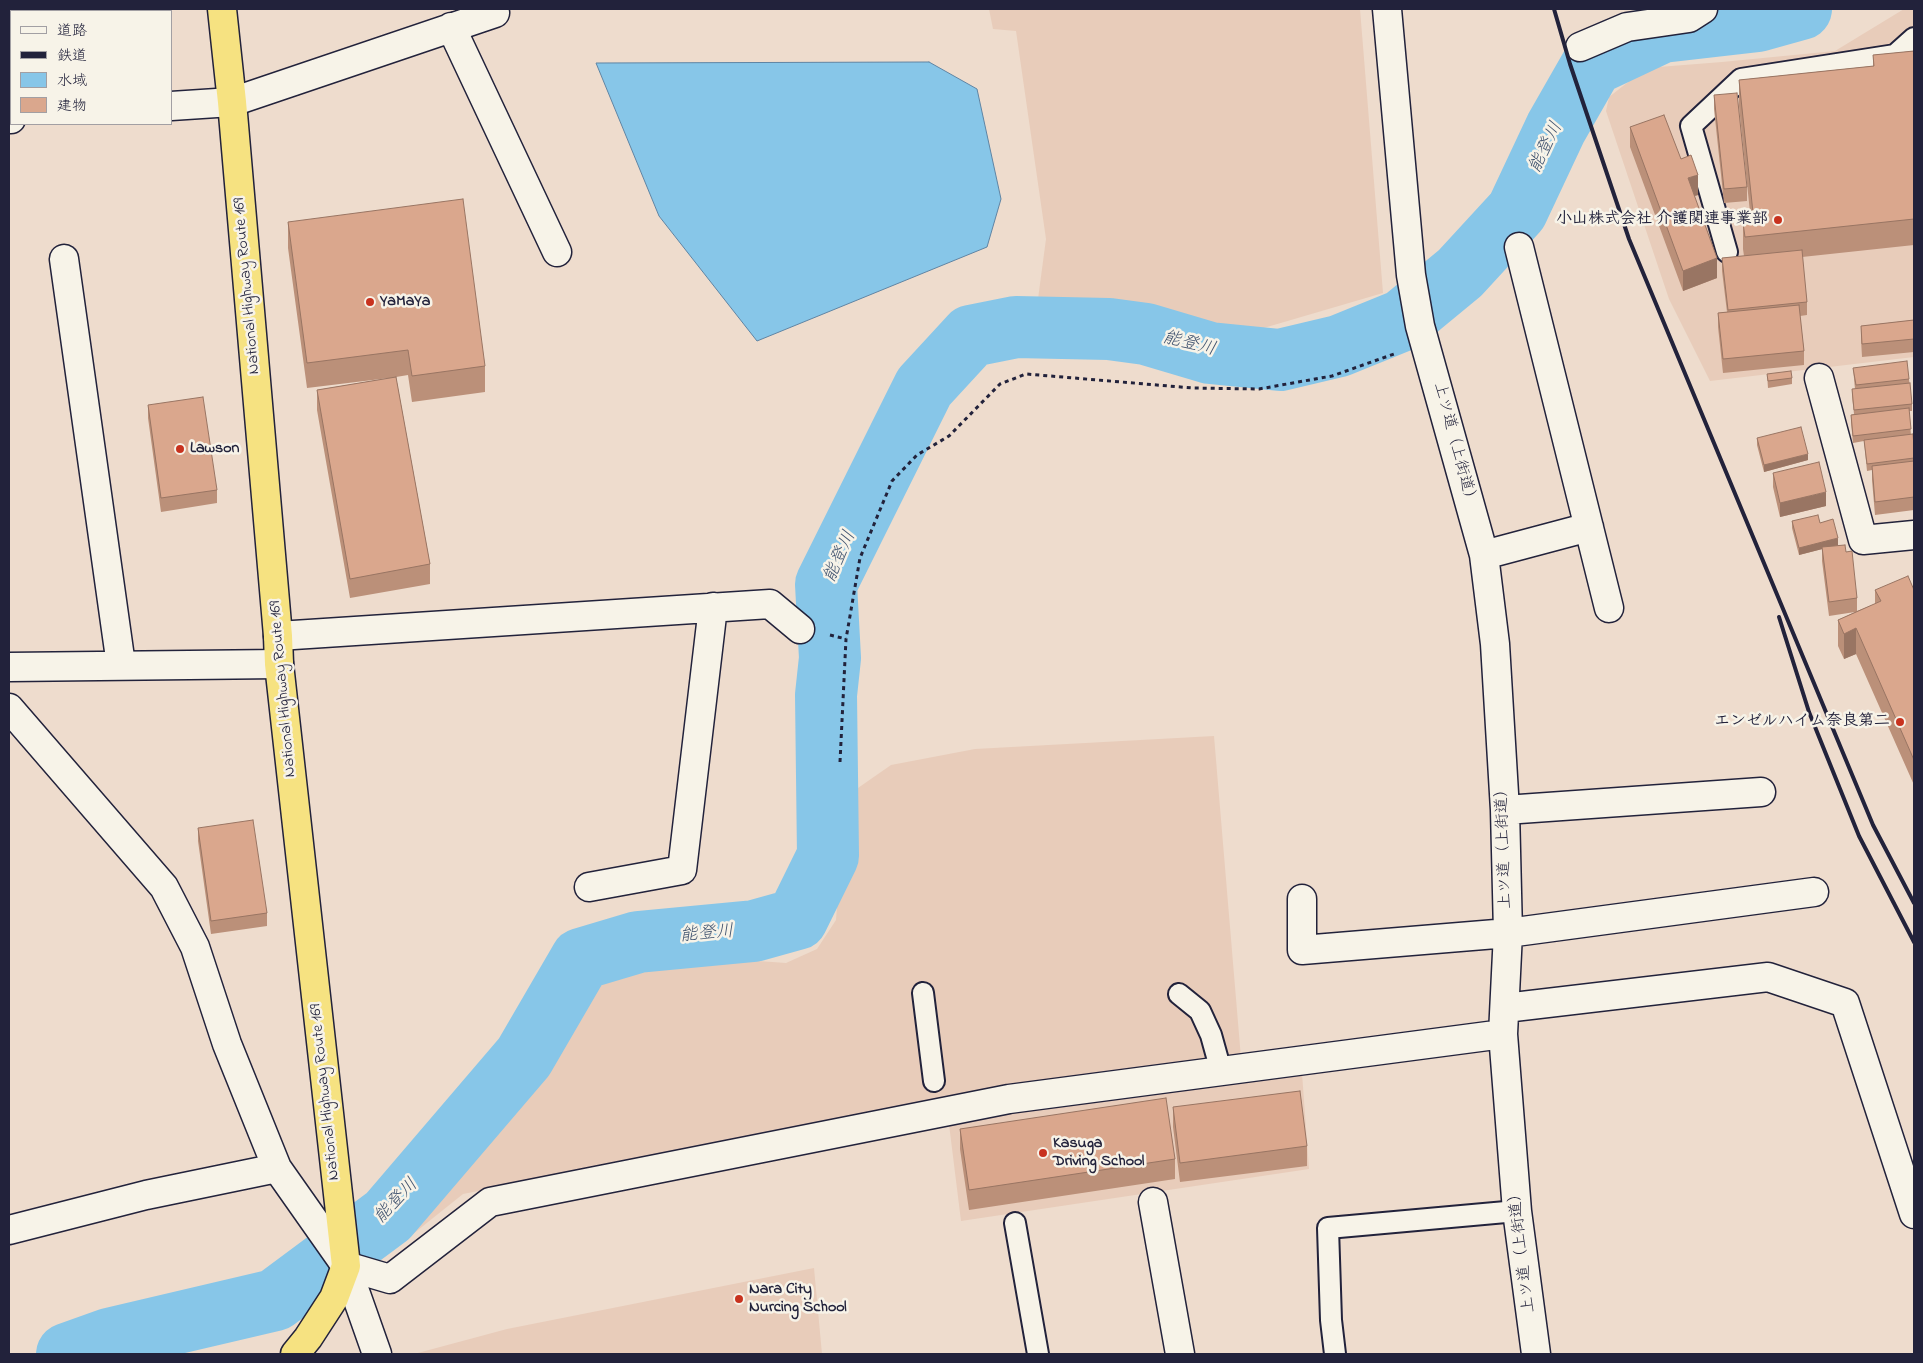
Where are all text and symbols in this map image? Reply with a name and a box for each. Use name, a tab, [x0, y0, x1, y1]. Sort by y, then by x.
legend	[10, 10, 172, 125]
text: 道路	[57, 20, 87, 42]
text: 鉄道	[57, 45, 87, 67]
text: 水域	[57, 70, 87, 92]
text: 建物	[57, 95, 87, 117]
water label: 能登川	[1525, 119, 1569, 177]
street label: National Highway Route 169	[231, 197, 265, 375]
place label: 小山株式会社 介護関連事業部	[1556, 210, 1768, 230]
marker: 小山株式会社 介護関連事業部	[1772, 214, 1784, 226]
place label: YaMaYa	[380, 292, 430, 312]
marker: YaMaYa	[364, 296, 376, 308]
water label: 能登川	[1160, 328, 1218, 362]
street label: 上ツ道（上街道）	[1428, 381, 1480, 509]
place label: Lawson	[190, 439, 239, 459]
marker: Lawson	[174, 443, 186, 455]
water label: 能登川	[820, 528, 862, 586]
street label: National Highway Route 169	[267, 600, 301, 778]
place label: エンゼルハイム奈良第二	[1714, 712, 1890, 732]
marker: エンゼルハイム奈良第二	[1894, 716, 1906, 728]
street label: 上ツ道（上街道）	[1493, 781, 1517, 909]
water label: 能登川	[679, 922, 735, 948]
street label: National Highway Route 169	[307, 1003, 345, 1181]
place label: Kasuga Driving School	[1053, 1134, 1145, 1172]
marker: Kasuga Driving School	[1037, 1147, 1049, 1159]
water label: 能登川	[370, 1175, 424, 1229]
street label: 上ツ道（上街道）	[1506, 1184, 1540, 1314]
place label: Nara City Nurcing School	[749, 1280, 847, 1318]
marker: Nara City Nurcing School	[733, 1293, 745, 1305]

